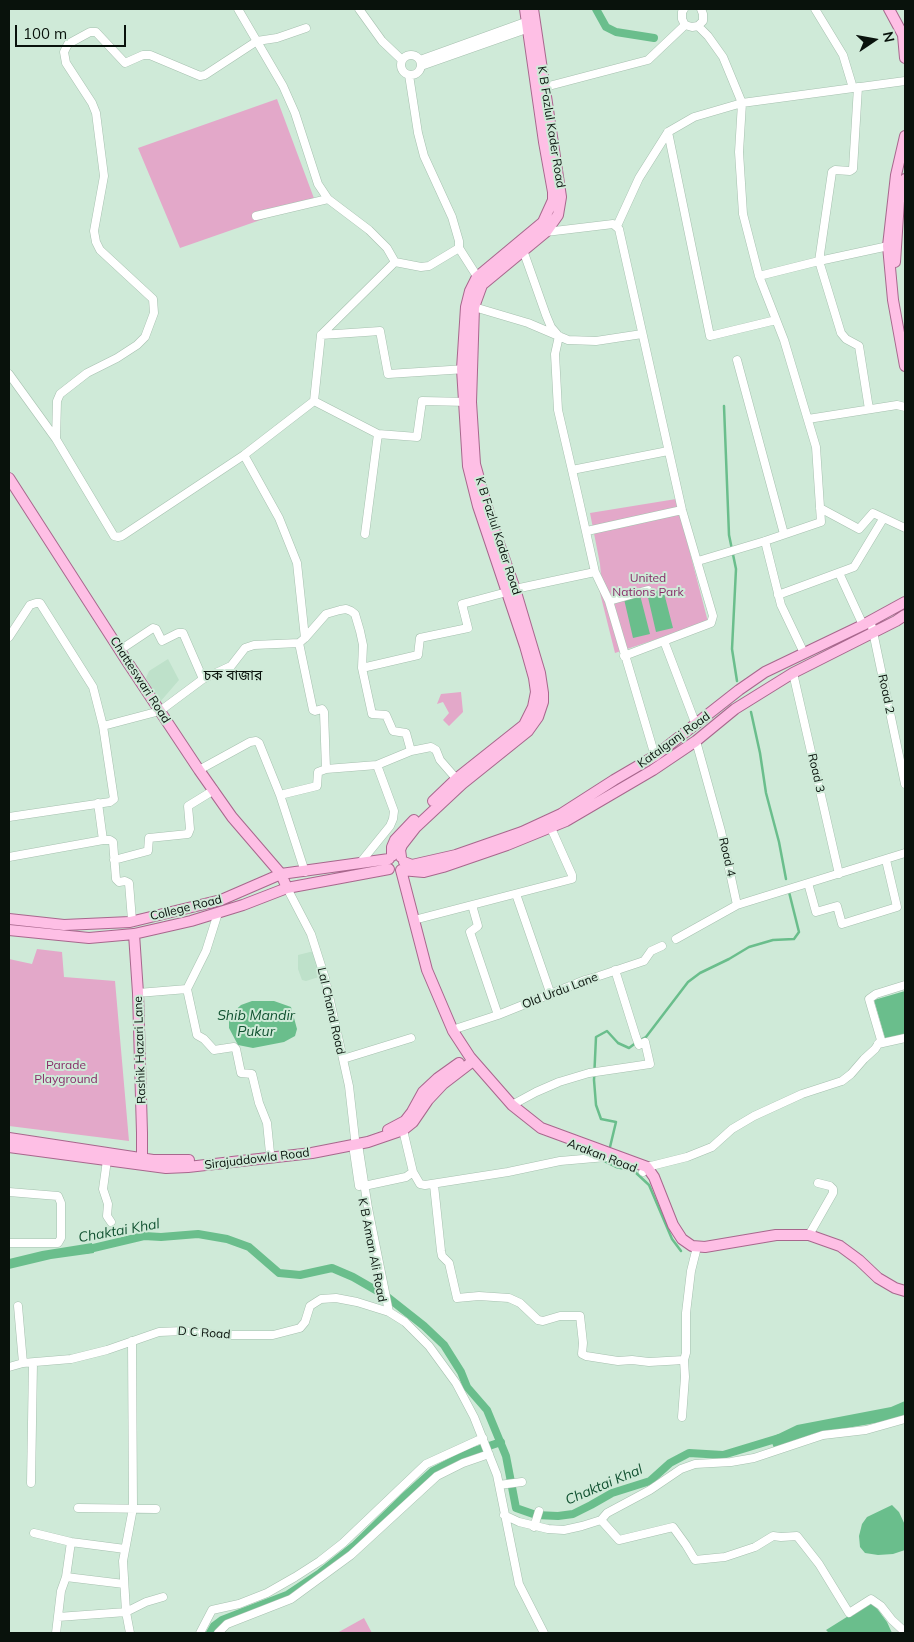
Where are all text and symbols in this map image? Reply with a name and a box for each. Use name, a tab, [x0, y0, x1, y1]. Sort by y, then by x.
scale bar	[18, 15, 129, 47]
north arrow	[849, 15, 899, 65]
text: 100 m	[23, 24, 67, 43]
text: N	[879, 30, 899, 44]
street label: K B Fazlul Kader Road	[534, 65, 568, 189]
street label: K B Fazlul Kader Road	[472, 475, 524, 597]
park label: United Nations Park	[612, 571, 684, 599]
street label: Chatteswari Road	[107, 634, 173, 726]
district label: চক বাজার	[204, 668, 262, 684]
street label: Road 2	[875, 673, 897, 715]
street label: Katalganj Road	[635, 709, 713, 771]
street label: Road 3	[805, 752, 827, 794]
street label: Road 4	[716, 836, 738, 878]
street label: College Road	[149, 892, 223, 924]
street label: Lal Chand Road	[314, 966, 348, 1056]
street label: Old Urdu Lane	[520, 970, 600, 1012]
street label: Rashik Hazari Lane	[131, 996, 149, 1104]
water label: Shib Mandir Pukur	[217, 1008, 295, 1040]
park label: Parade Playground	[34, 1058, 98, 1086]
street label: Arakan Road	[565, 1136, 639, 1176]
street label: Sirajuddowla Road	[204, 1145, 310, 1173]
street label: K B Aman Ali Road	[355, 1197, 389, 1303]
water label: Chaktai Khal	[77, 1216, 161, 1246]
street label: D C Road	[177, 1324, 231, 1342]
water label: Chaktai Khal	[563, 1461, 645, 1509]

